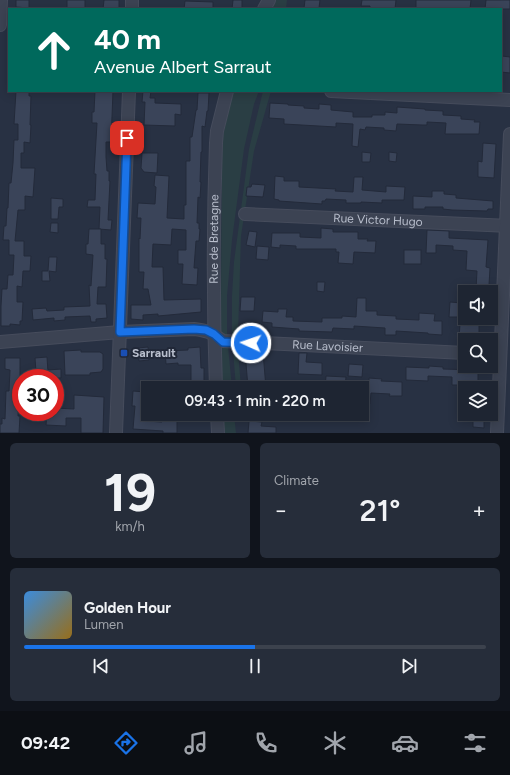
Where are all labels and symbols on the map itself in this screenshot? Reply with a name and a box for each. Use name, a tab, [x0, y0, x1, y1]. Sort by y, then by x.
pin	[110, 121, 144, 155]
street label: Rue de Bretagne	[207, 194, 222, 284]
street label: Rue Victor Hugo	[333, 211, 423, 229]
position arrow	[230, 322, 272, 364]
street label: Rue Lavoisier	[292, 337, 363, 355]
place label: Sarrault	[132, 346, 176, 360]
marker: Sarrault	[119, 348, 129, 358]
speed limit sign: 30	[12, 369, 64, 421]

